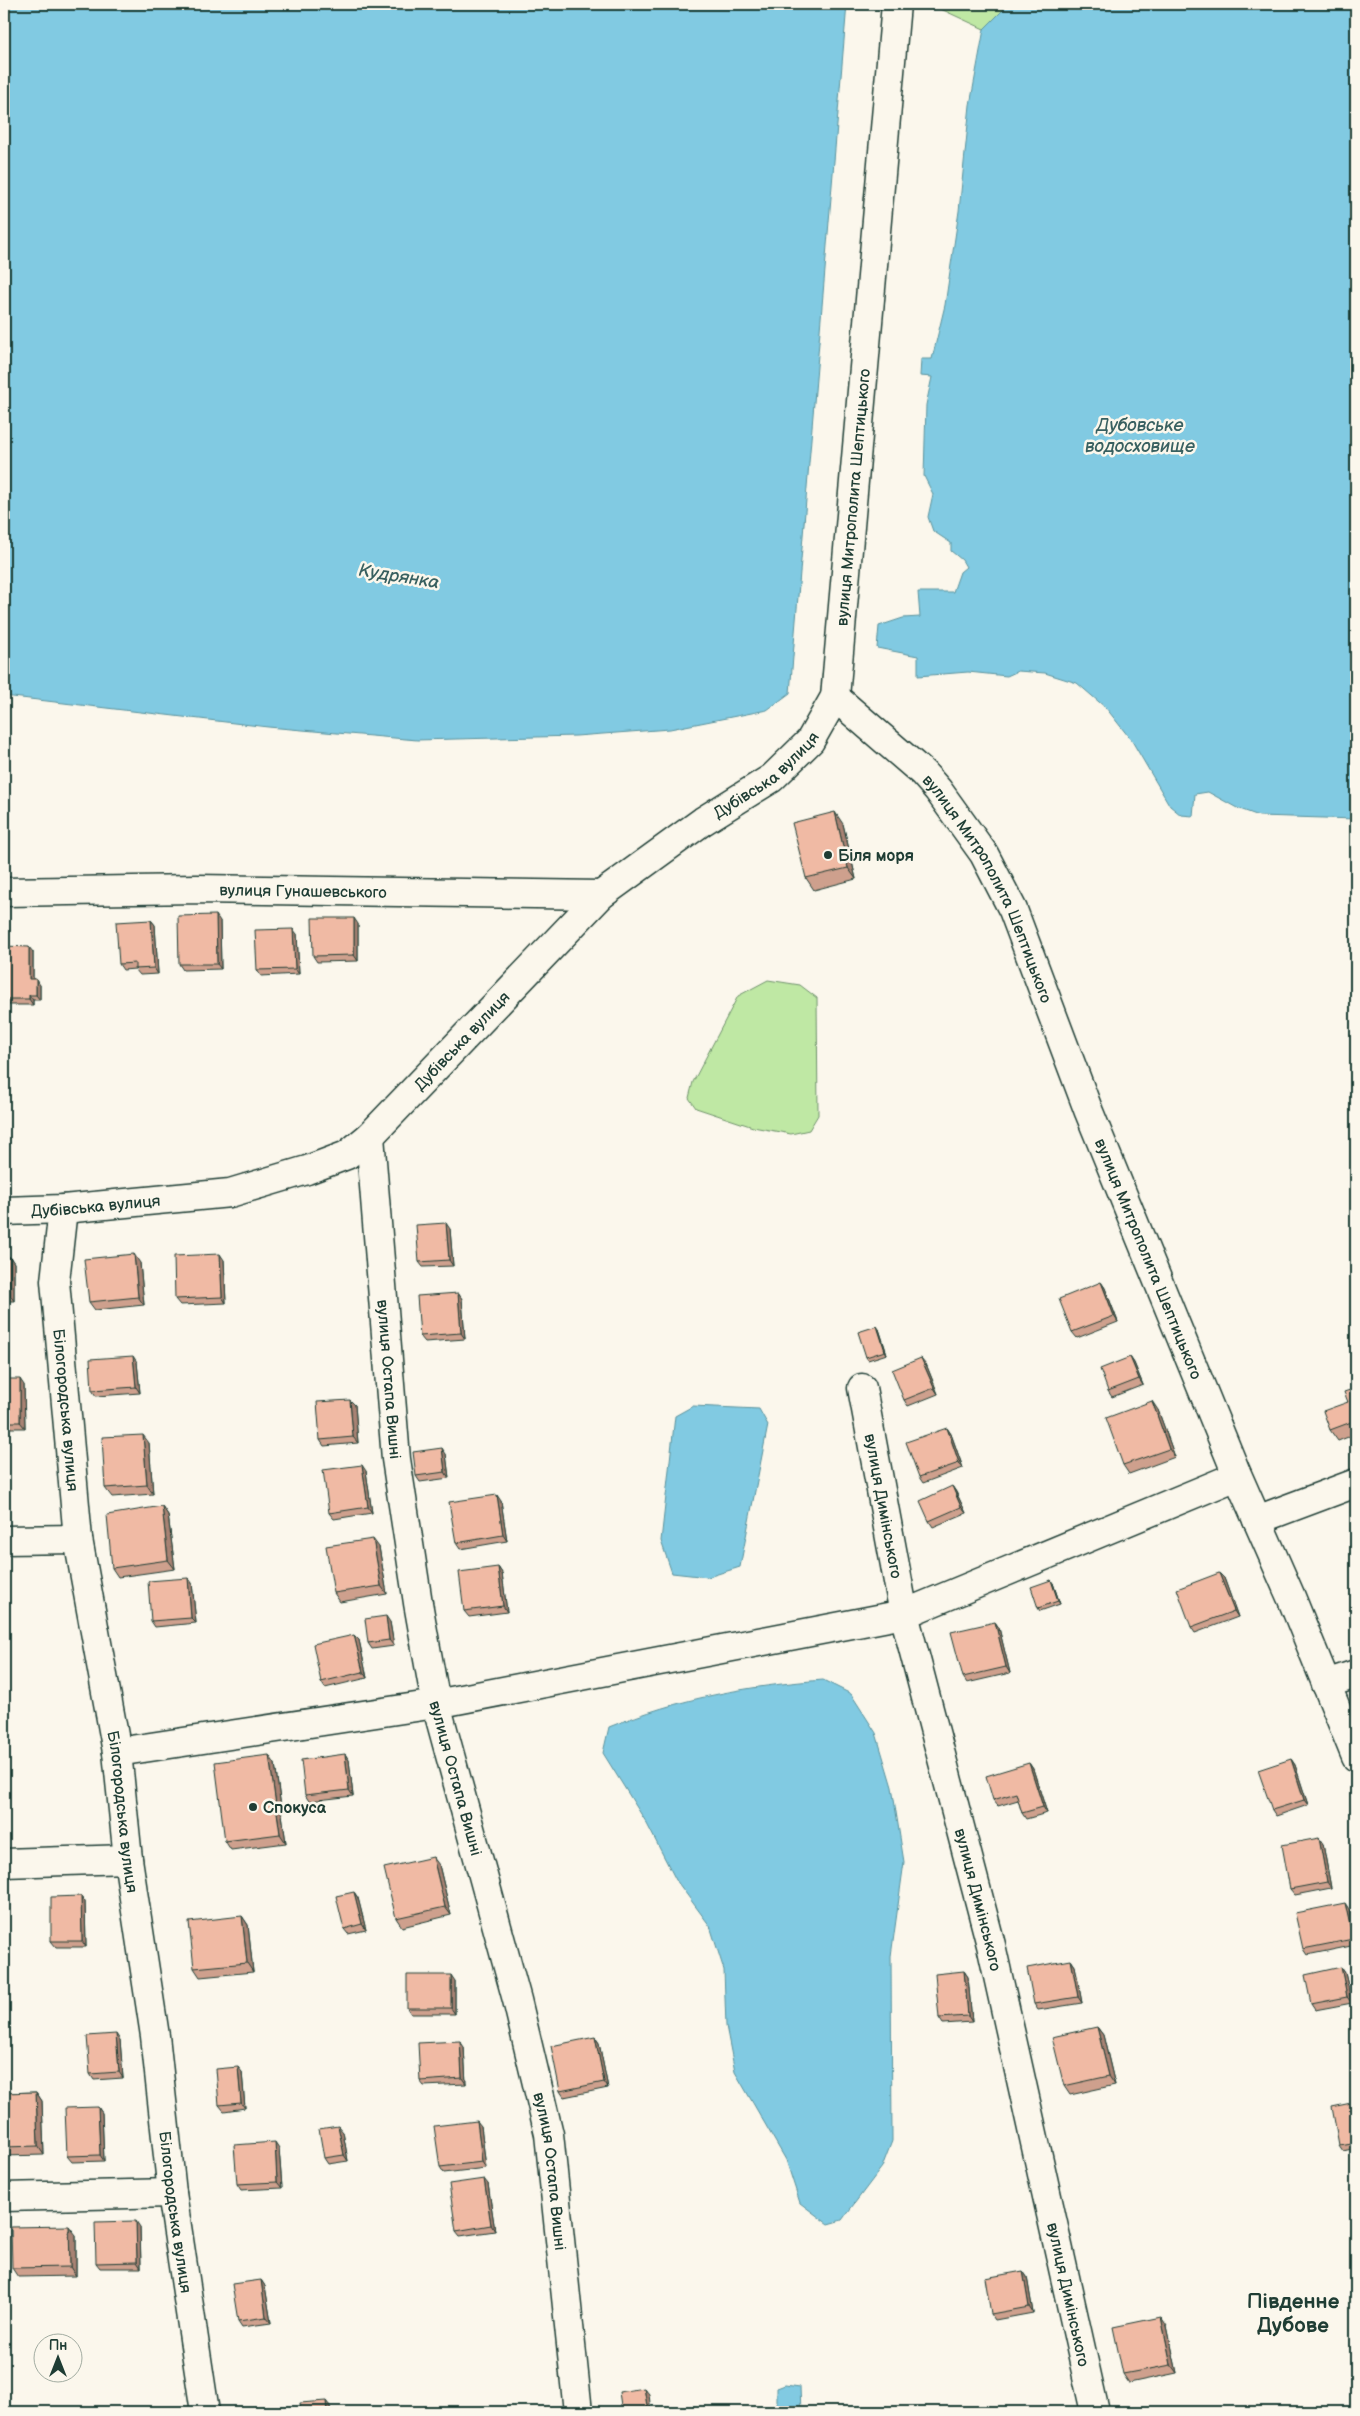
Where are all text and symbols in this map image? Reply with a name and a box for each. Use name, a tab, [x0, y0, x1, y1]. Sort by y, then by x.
street label: вулиця Митрополита Шептицького	[833, 368, 875, 627]
water label: Дубовське водосховище	[1085, 415, 1195, 457]
water label: Кудрянка	[357, 560, 441, 593]
street label: Дубівська вулиця	[710, 729, 824, 823]
street label: вулиця Митрополита Шептицького	[918, 771, 1055, 1006]
place label: Біля моря	[838, 847, 914, 866]
marker: Біля моря	[822, 849, 834, 861]
street label: вулиця Гунашевського	[219, 881, 387, 903]
street label: Дубівська вулиця	[411, 988, 514, 1095]
street label: вулиця Митрополита Шептицького	[1090, 1136, 1205, 1382]
street label: Дубівська вулиця	[31, 1192, 162, 1221]
street label: вулиця Остапа Вишні	[372, 1299, 404, 1460]
street label: Білогородська вулиця	[48, 1328, 82, 1492]
street label: вулиця Димінського	[860, 1432, 905, 1580]
street label: вулиця Остапа Вишні	[425, 1699, 485, 1858]
street label: Білогородська вулиця	[102, 1729, 141, 1894]
place label: Спокуса	[263, 1799, 327, 1818]
marker: Спокуса	[247, 1801, 259, 1813]
street label: вулиця Димінського	[950, 1826, 1005, 1973]
street label: вулиця Остапа Вишні	[528, 2090, 569, 2252]
street label: Білогородська вулиця	[154, 2130, 195, 2295]
street label: вулиця Димінського	[1042, 2221, 1093, 2368]
district label: Південне Дубове	[1247, 2289, 1340, 2338]
north arrow	[32, 2334, 82, 2384]
text: Пн	[49, 2337, 67, 2354]

